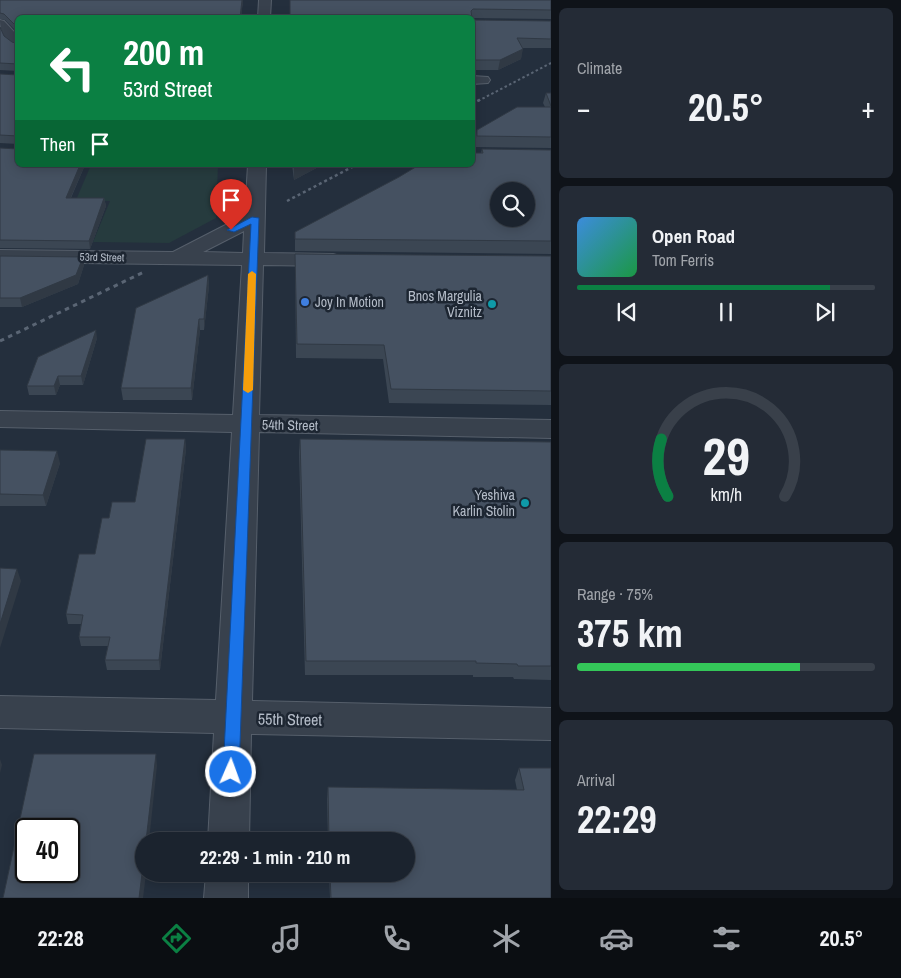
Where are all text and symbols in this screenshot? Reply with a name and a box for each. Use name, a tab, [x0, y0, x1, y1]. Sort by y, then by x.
text: 200 m	[123, 29, 204, 76]
icon: left	[40, 35, 105, 100]
text: Climate	[577, 57, 622, 79]
text: 53rd Street	[123, 74, 212, 104]
text: 20.5°	[688, 82, 764, 133]
text: −	[577, 89, 590, 127]
text: +	[862, 89, 875, 127]
icon: arrive	[86, 130, 114, 158]
text: Then	[40, 131, 76, 157]
pin	[210, 179, 252, 230]
map controls	[490, 182, 535, 227]
button: search	[490, 182, 535, 227]
icon: arrive	[217, 186, 245, 214]
text: Open Road	[652, 223, 735, 249]
text: Tom Ferris	[652, 249, 714, 271]
street label: 53rd Street	[80, 250, 125, 264]
place label: Bnos Margulia Viznitz	[408, 287, 483, 321]
place label: Joy In Motion	[315, 293, 384, 311]
marker: Joy In Motion	[299, 296, 311, 308]
marker: Bnos Margulia Viznitz	[486, 298, 498, 310]
icon: previous	[613, 298, 641, 326]
icon: pause	[712, 298, 740, 326]
icon: next	[811, 298, 839, 326]
street label: 54th Street	[262, 416, 318, 434]
text: 29	[702, 421, 750, 491]
text: km/h	[710, 483, 742, 507]
place label: Yeshiva Karlin Stolin	[452, 486, 516, 520]
marker: Yeshiva Karlin Stolin	[519, 497, 531, 509]
text: Range · 75%	[577, 583, 653, 605]
text: 375 km	[577, 608, 683, 659]
street label: 55th Street	[258, 707, 323, 731]
position arrow	[204, 745, 256, 797]
text: Arrival	[577, 769, 615, 791]
text: 22:29	[577, 794, 657, 845]
speed limit sign: 40	[15, 818, 80, 883]
text: 22:29 · 1 min · 210 m	[200, 844, 350, 870]
icon: directions	[159, 921, 194, 956]
icon: music	[269, 921, 304, 956]
icon: phone	[379, 921, 414, 956]
icon: climate	[489, 921, 524, 956]
icon: car	[599, 921, 634, 956]
icon: filters	[709, 921, 744, 956]
text: 22:28	[38, 923, 84, 953]
text: 20.5°	[819, 923, 863, 953]

